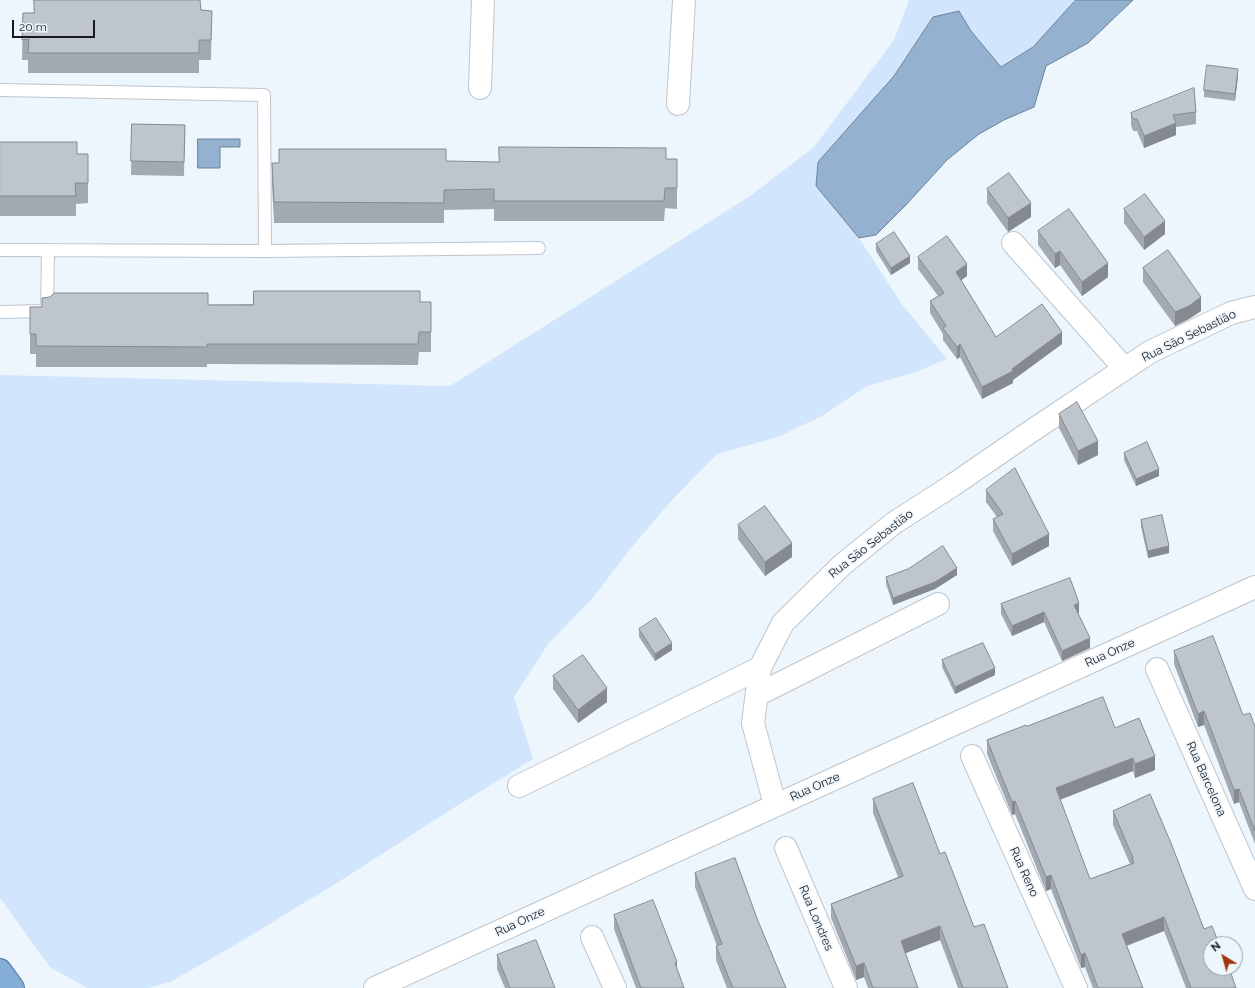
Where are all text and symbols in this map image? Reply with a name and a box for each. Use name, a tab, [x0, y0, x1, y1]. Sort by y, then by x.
scale bar	[14, 12, 97, 38]
text: 20 m	[19, 20, 47, 34]
street label: Rua São Sebastião	[1140, 307, 1238, 365]
street label: Rua São Sebastião	[826, 507, 916, 581]
street label: Rua Onze	[1083, 636, 1137, 670]
street label: Rua Barcelona	[1183, 739, 1229, 819]
street label: Rua Onze	[788, 770, 842, 804]
street label: Rua Reno	[1007, 845, 1041, 899]
street label: Rua Londres	[796, 883, 836, 953]
street label: Rua Onze	[493, 904, 547, 940]
north arrow	[1203, 936, 1243, 976]
text: N	[1209, 939, 1223, 955]

